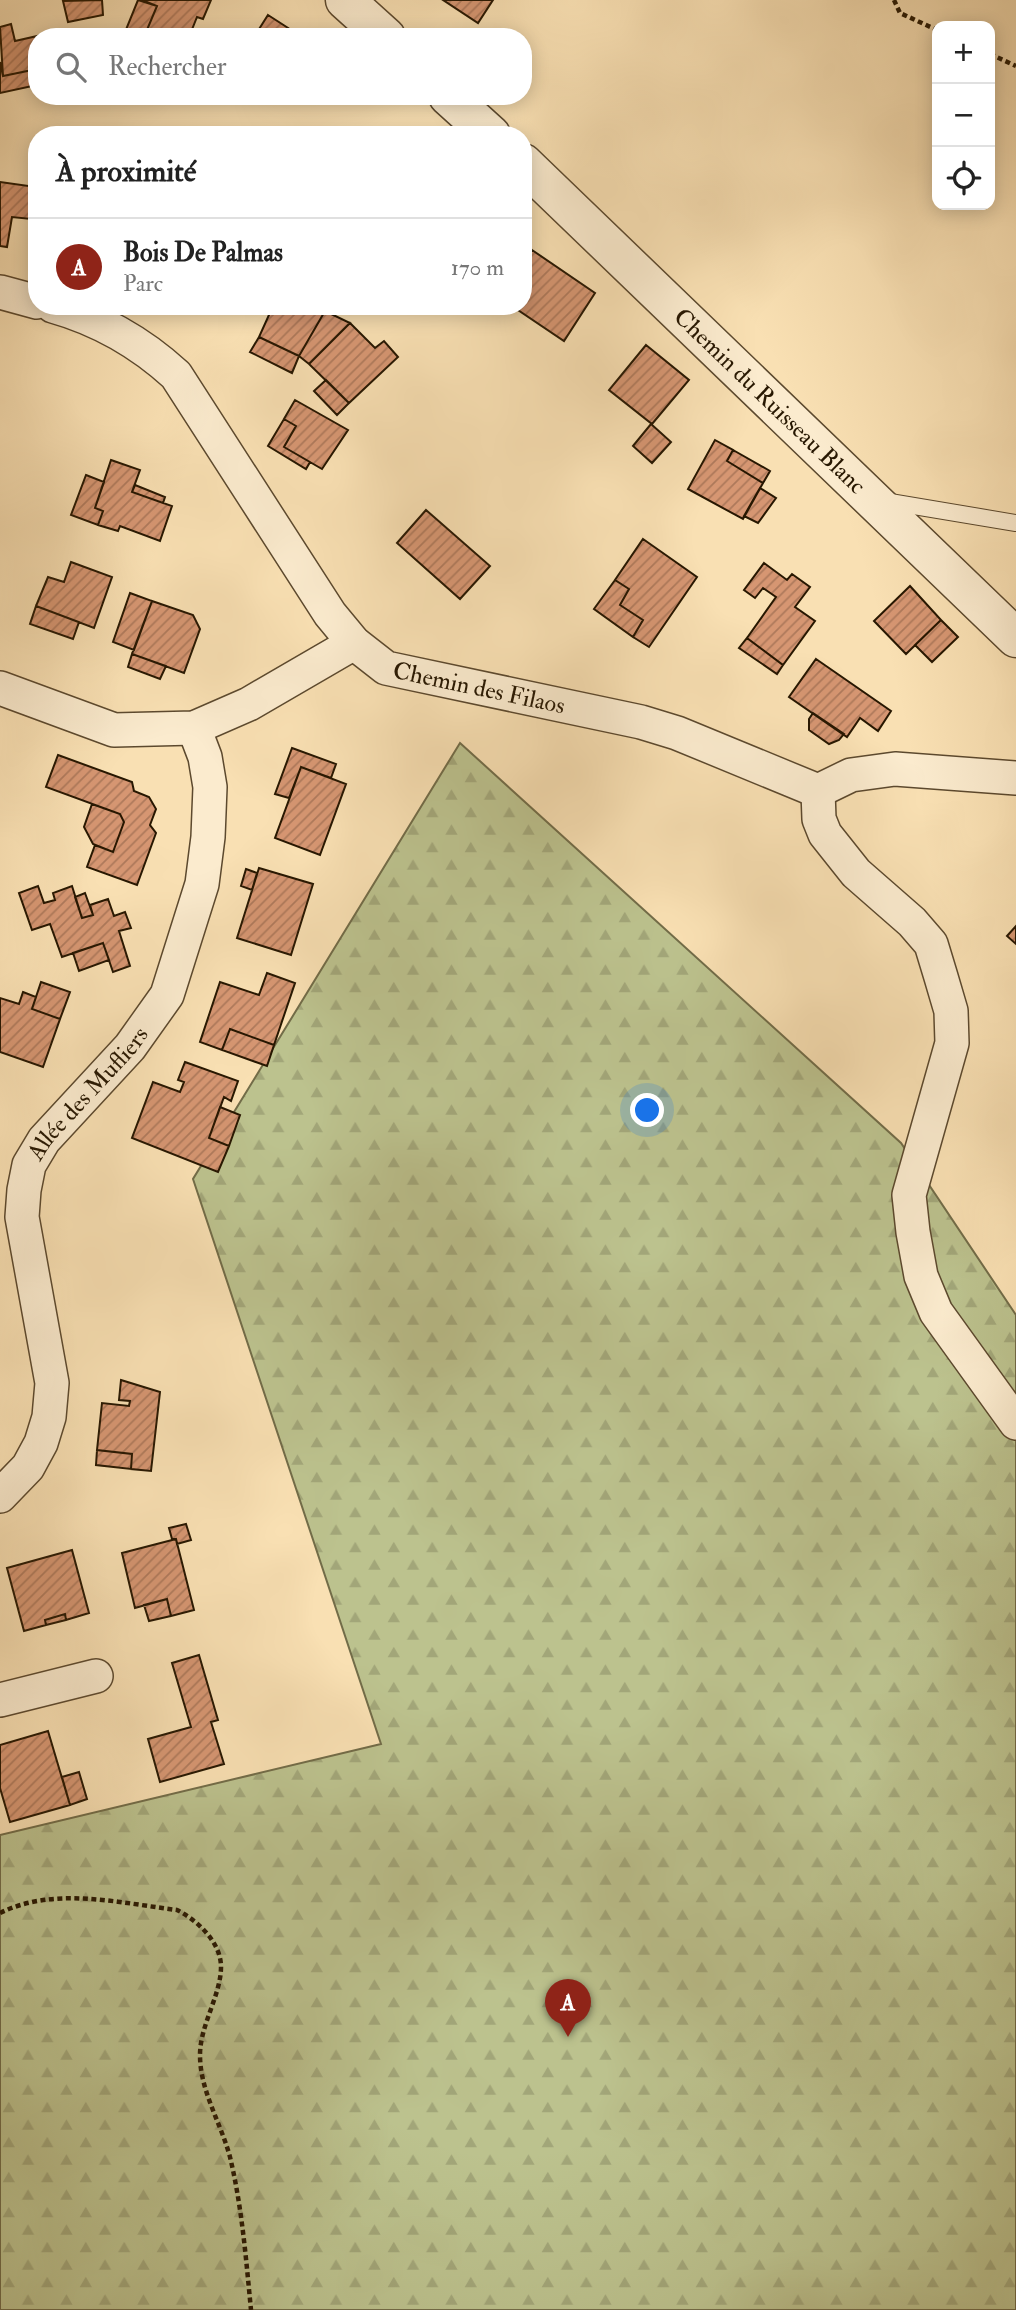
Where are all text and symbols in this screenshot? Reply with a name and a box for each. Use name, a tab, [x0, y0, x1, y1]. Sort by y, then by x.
map controls	[932, 21, 995, 210]
button: +	[932, 21, 995, 84]
search box	[28, 28, 532, 105]
icon: search	[52, 48, 90, 86]
text: Rechercher	[108, 51, 227, 83]
button: −	[932, 84, 995, 147]
button: locate	[932, 147, 995, 210]
text: À proximité	[56, 153, 196, 190]
text: Bois De Palmas	[123, 237, 283, 269]
text: A	[72, 253, 86, 282]
text: 170 m	[451, 253, 504, 282]
text: Parc	[123, 269, 163, 298]
street label: Chemin du Ruisseau Blanc	[667, 302, 873, 501]
street label: Chemin des Filaos	[390, 655, 568, 721]
street label: Allée des Mufliers	[20, 1021, 155, 1167]
your location	[630, 1093, 664, 1127]
pin: A	[545, 1979, 591, 2037]

